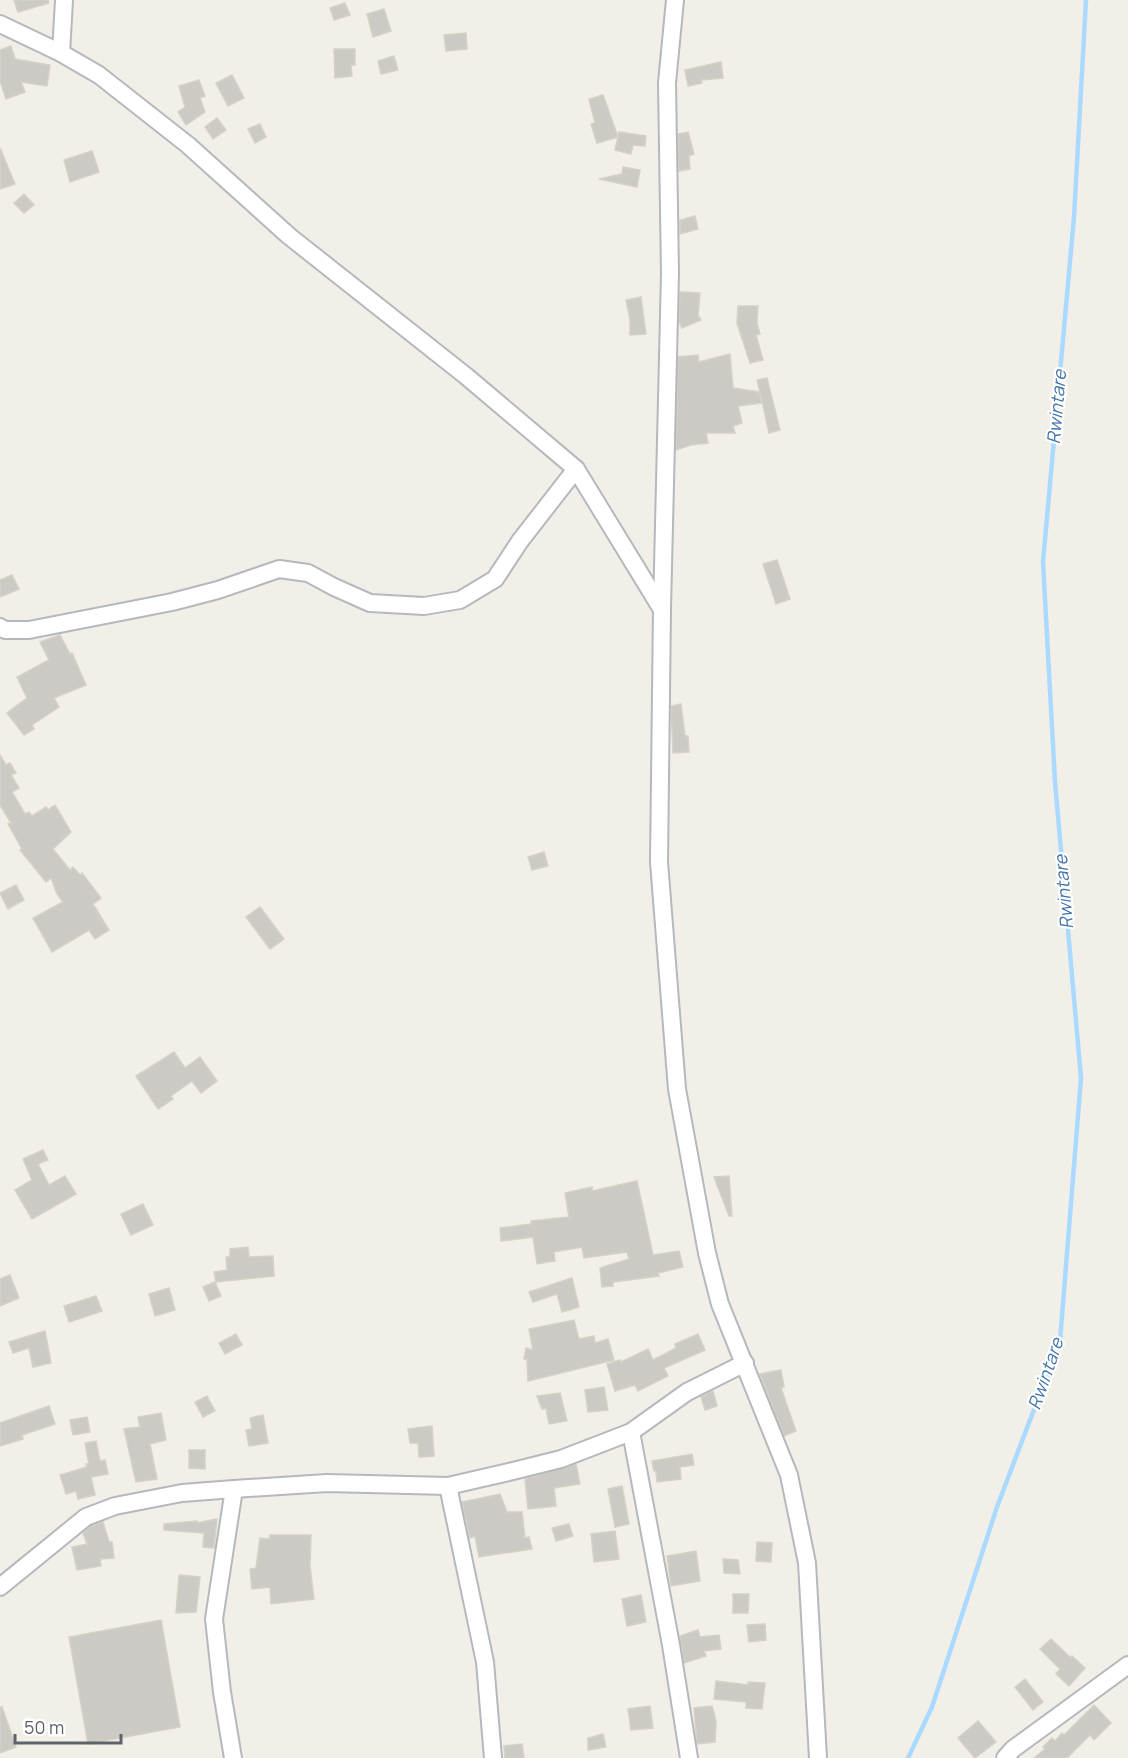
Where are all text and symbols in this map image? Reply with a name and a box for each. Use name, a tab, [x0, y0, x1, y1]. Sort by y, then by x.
water label: Rwintare	[1041, 367, 1071, 445]
water label: Rwintare	[1048, 853, 1078, 930]
water label: Rwintare	[1022, 1333, 1069, 1413]
scale bar	[15, 1707, 122, 1745]
text: 50 m	[24, 1715, 64, 1739]

